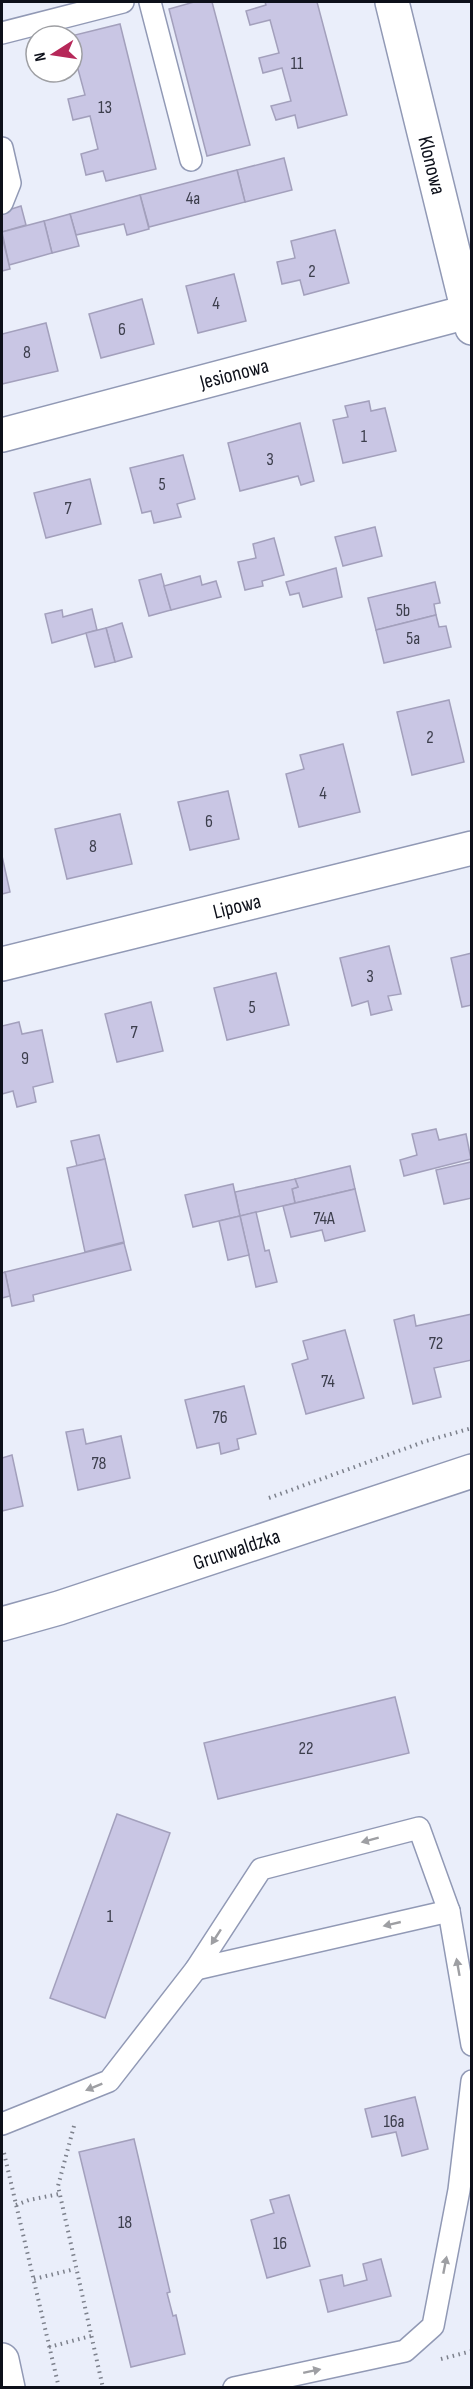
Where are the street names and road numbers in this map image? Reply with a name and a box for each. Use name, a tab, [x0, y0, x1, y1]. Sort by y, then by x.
street label: Klonowa	[412, 133, 451, 197]
street label: Jesionowa	[196, 353, 271, 395]
street label: Lipowa	[210, 889, 264, 924]
street label: Grunwaldzka	[190, 1524, 283, 1576]

